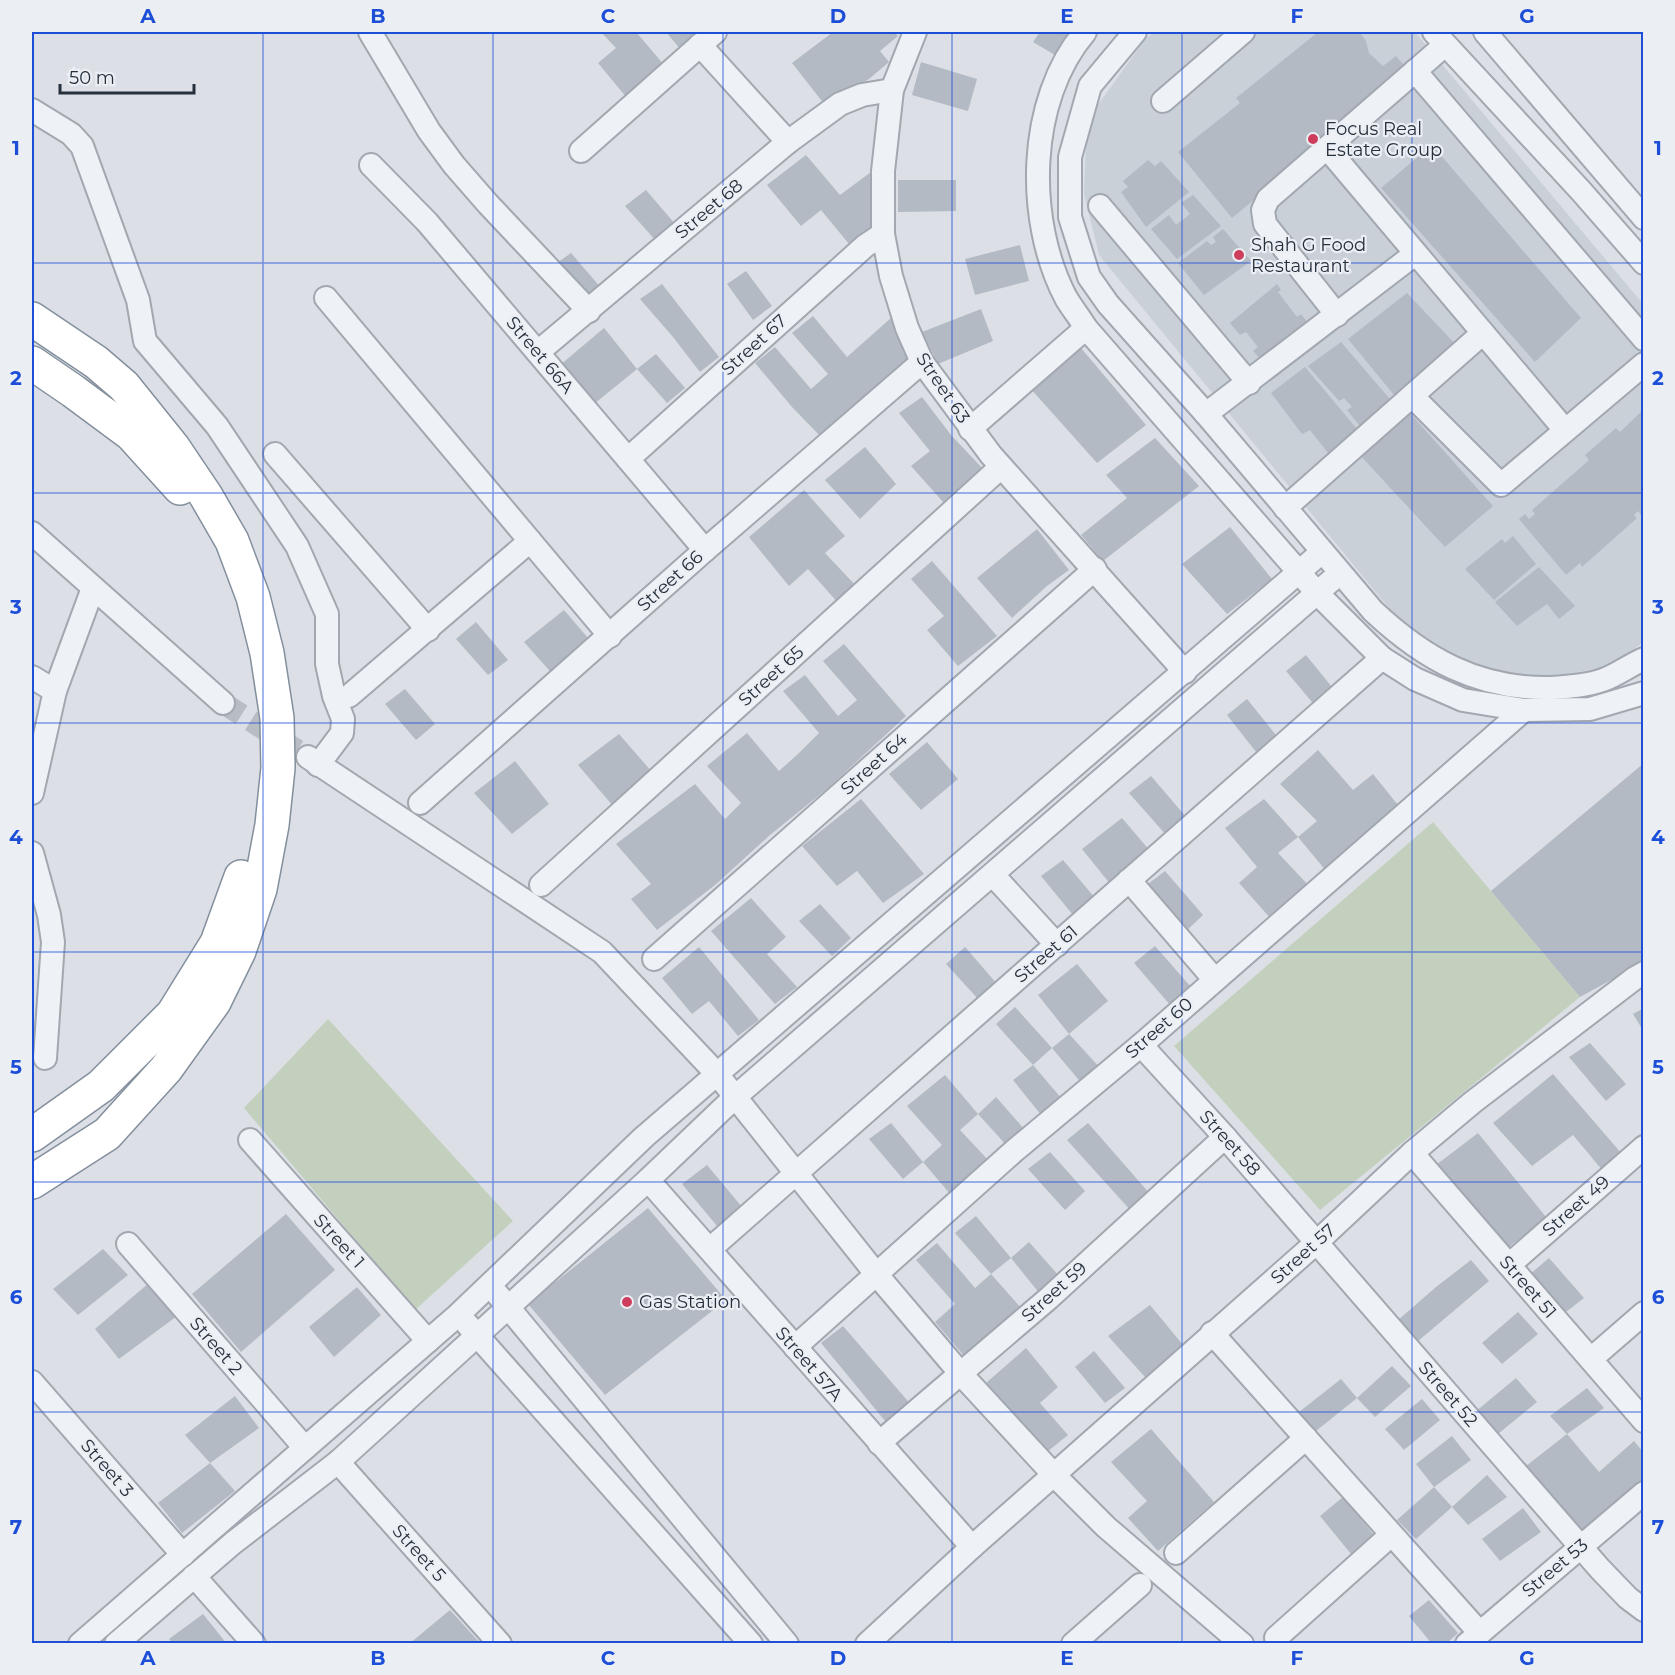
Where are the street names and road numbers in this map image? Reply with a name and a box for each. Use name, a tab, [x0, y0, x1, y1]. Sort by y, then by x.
street label: Street 68	[671, 174, 747, 244]
street label: Street 67	[717, 310, 791, 380]
street label: Street 66A	[501, 312, 579, 398]
street label: Street 63	[911, 349, 975, 427]
street label: Street 66	[633, 546, 708, 616]
street label: Street 65	[734, 641, 808, 711]
street label: Street 64	[836, 728, 912, 800]
street label: Street 61	[1010, 921, 1082, 987]
street label: Street 60	[1121, 993, 1197, 1063]
street label: Street 58	[1195, 1106, 1265, 1180]
street label: Street 49	[1538, 1171, 1614, 1241]
street label: Street 1	[309, 1209, 369, 1273]
street label: Street 57	[1266, 1219, 1340, 1289]
street label: Street 51	[1495, 1251, 1561, 1323]
street label: Street 59	[1017, 1257, 1091, 1327]
street label: Street 2	[185, 1313, 247, 1379]
street label: Street 57A	[771, 1322, 847, 1406]
street label: Street 52	[1414, 1357, 1482, 1431]
street label: Street 3	[76, 1435, 138, 1501]
street label: Street 5	[388, 1520, 450, 1586]
street label: Street 53	[1518, 1534, 1592, 1602]

